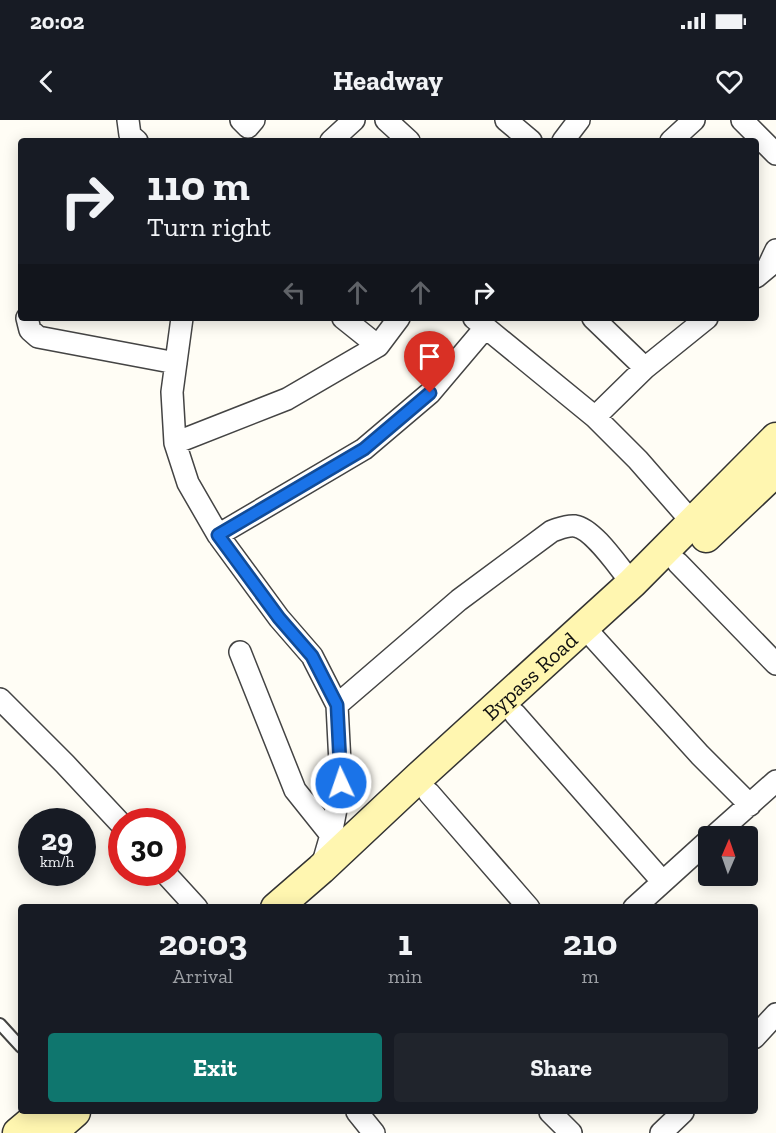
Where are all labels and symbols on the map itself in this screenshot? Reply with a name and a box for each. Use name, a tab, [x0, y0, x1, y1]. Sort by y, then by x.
pin	[404, 331, 455, 393]
street label: Bypass Road	[477, 626, 583, 726]
position arrow	[309, 751, 373, 815]
speed limit sign: 30	[108, 808, 186, 886]
north arrow	[698, 826, 758, 886]

